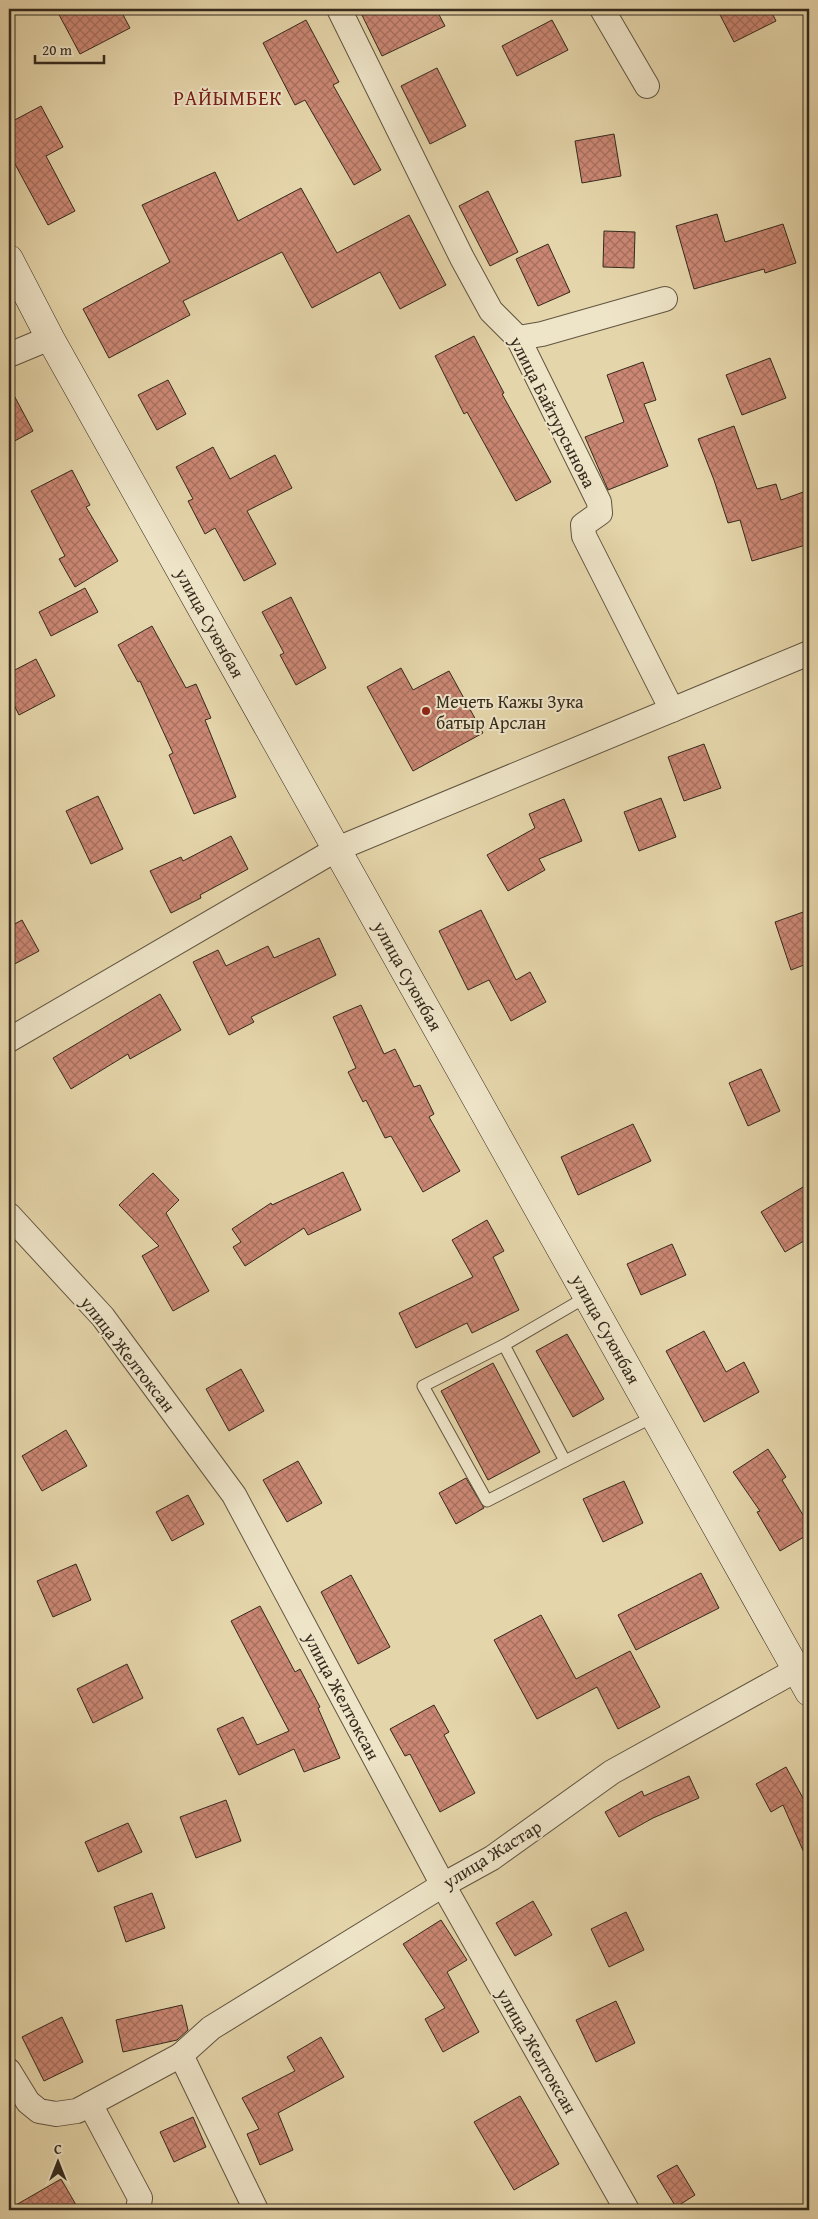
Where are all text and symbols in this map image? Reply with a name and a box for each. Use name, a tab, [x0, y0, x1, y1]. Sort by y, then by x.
scale bar	[35, 32, 104, 64]
text: 20 m	[42, 39, 73, 60]
district label: РАЙЫМБЕК	[173, 83, 283, 112]
street label: улица Байтурсынова	[503, 331, 603, 493]
street label: улица Суюнбая	[168, 562, 251, 683]
place label: Мечеть Кажы Зука батыр Арслан	[436, 688, 584, 736]
marker: Мечеть Кажы Зука батыр Арслан	[420, 705, 432, 717]
street label: улица Суюнбая	[366, 915, 449, 1036]
street label: улица Суюнбая	[564, 1268, 647, 1389]
street label: улица Желтоксан	[73, 1289, 182, 1418]
street label: улица Желтоксан	[296, 1626, 387, 1765]
street label: улица Жастар	[436, 1813, 547, 1896]
street label: улица Желтоксан	[490, 1982, 584, 2119]
north arrow	[32, 2136, 82, 2186]
text: С	[54, 2139, 62, 2159]

